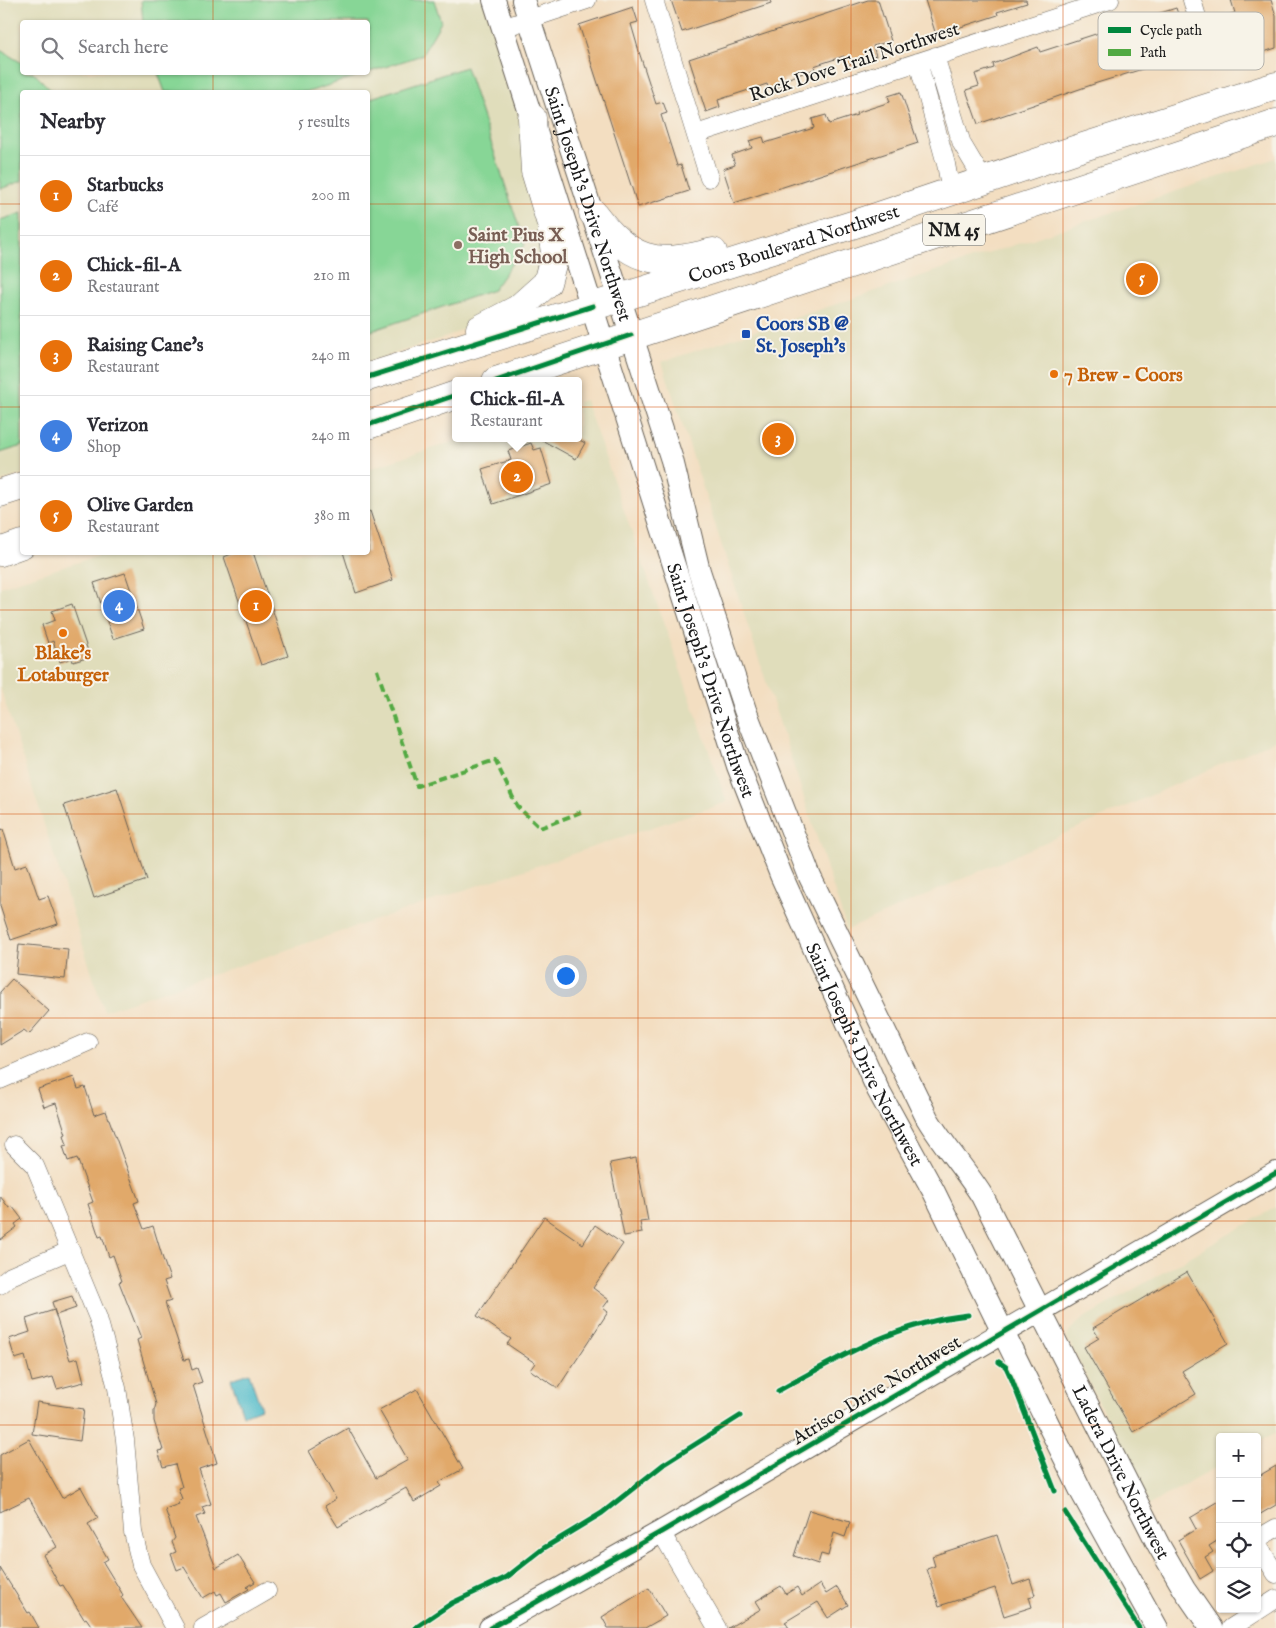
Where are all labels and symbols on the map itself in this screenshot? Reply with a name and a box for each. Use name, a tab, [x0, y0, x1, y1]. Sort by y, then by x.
legend	[1098, 12, 1264, 70]
street label: Rock Dove Trail Northwest	[747, 17, 963, 108]
text: Cycle path	[1140, 22, 1202, 40]
text: Path	[1140, 44, 1167, 62]
street label: Saint Joseph's Drive Northwest	[538, 84, 636, 325]
street label: Coors Boulevard Northwest	[686, 200, 903, 290]
road number: NM 45	[923, 214, 985, 246]
place label: Saint Pius X High School	[468, 224, 568, 270]
marker: Saint Pius X High School	[452, 239, 464, 251]
pin: 5	[1126, 260, 1158, 298]
place label: Coors SB @ St. Joseph's	[756, 313, 849, 359]
marker: Coors SB @ St. Joseph's	[740, 328, 752, 340]
place label: 7 Brew - Coors	[1064, 364, 1183, 388]
marker: 7 Brew - Coors	[1048, 368, 1060, 380]
pin: 3	[762, 420, 794, 458]
pin: 2	[501, 458, 533, 496]
street label: Saint Joseph's Drive Northwest	[660, 560, 759, 802]
pin: 4	[103, 587, 135, 625]
pin: 1	[240, 587, 272, 625]
marker: Blake's Lotaburger	[57, 627, 69, 639]
place label: Blake's Lotaburger	[17, 642, 110, 688]
street label: Saint Joseph's Drive Northwest	[799, 939, 928, 1171]
your location	[553, 963, 579, 989]
street label: Atrisco Drive Northwest	[787, 1331, 966, 1451]
street label: Ladera Drive Northwest	[1066, 1382, 1175, 1565]

